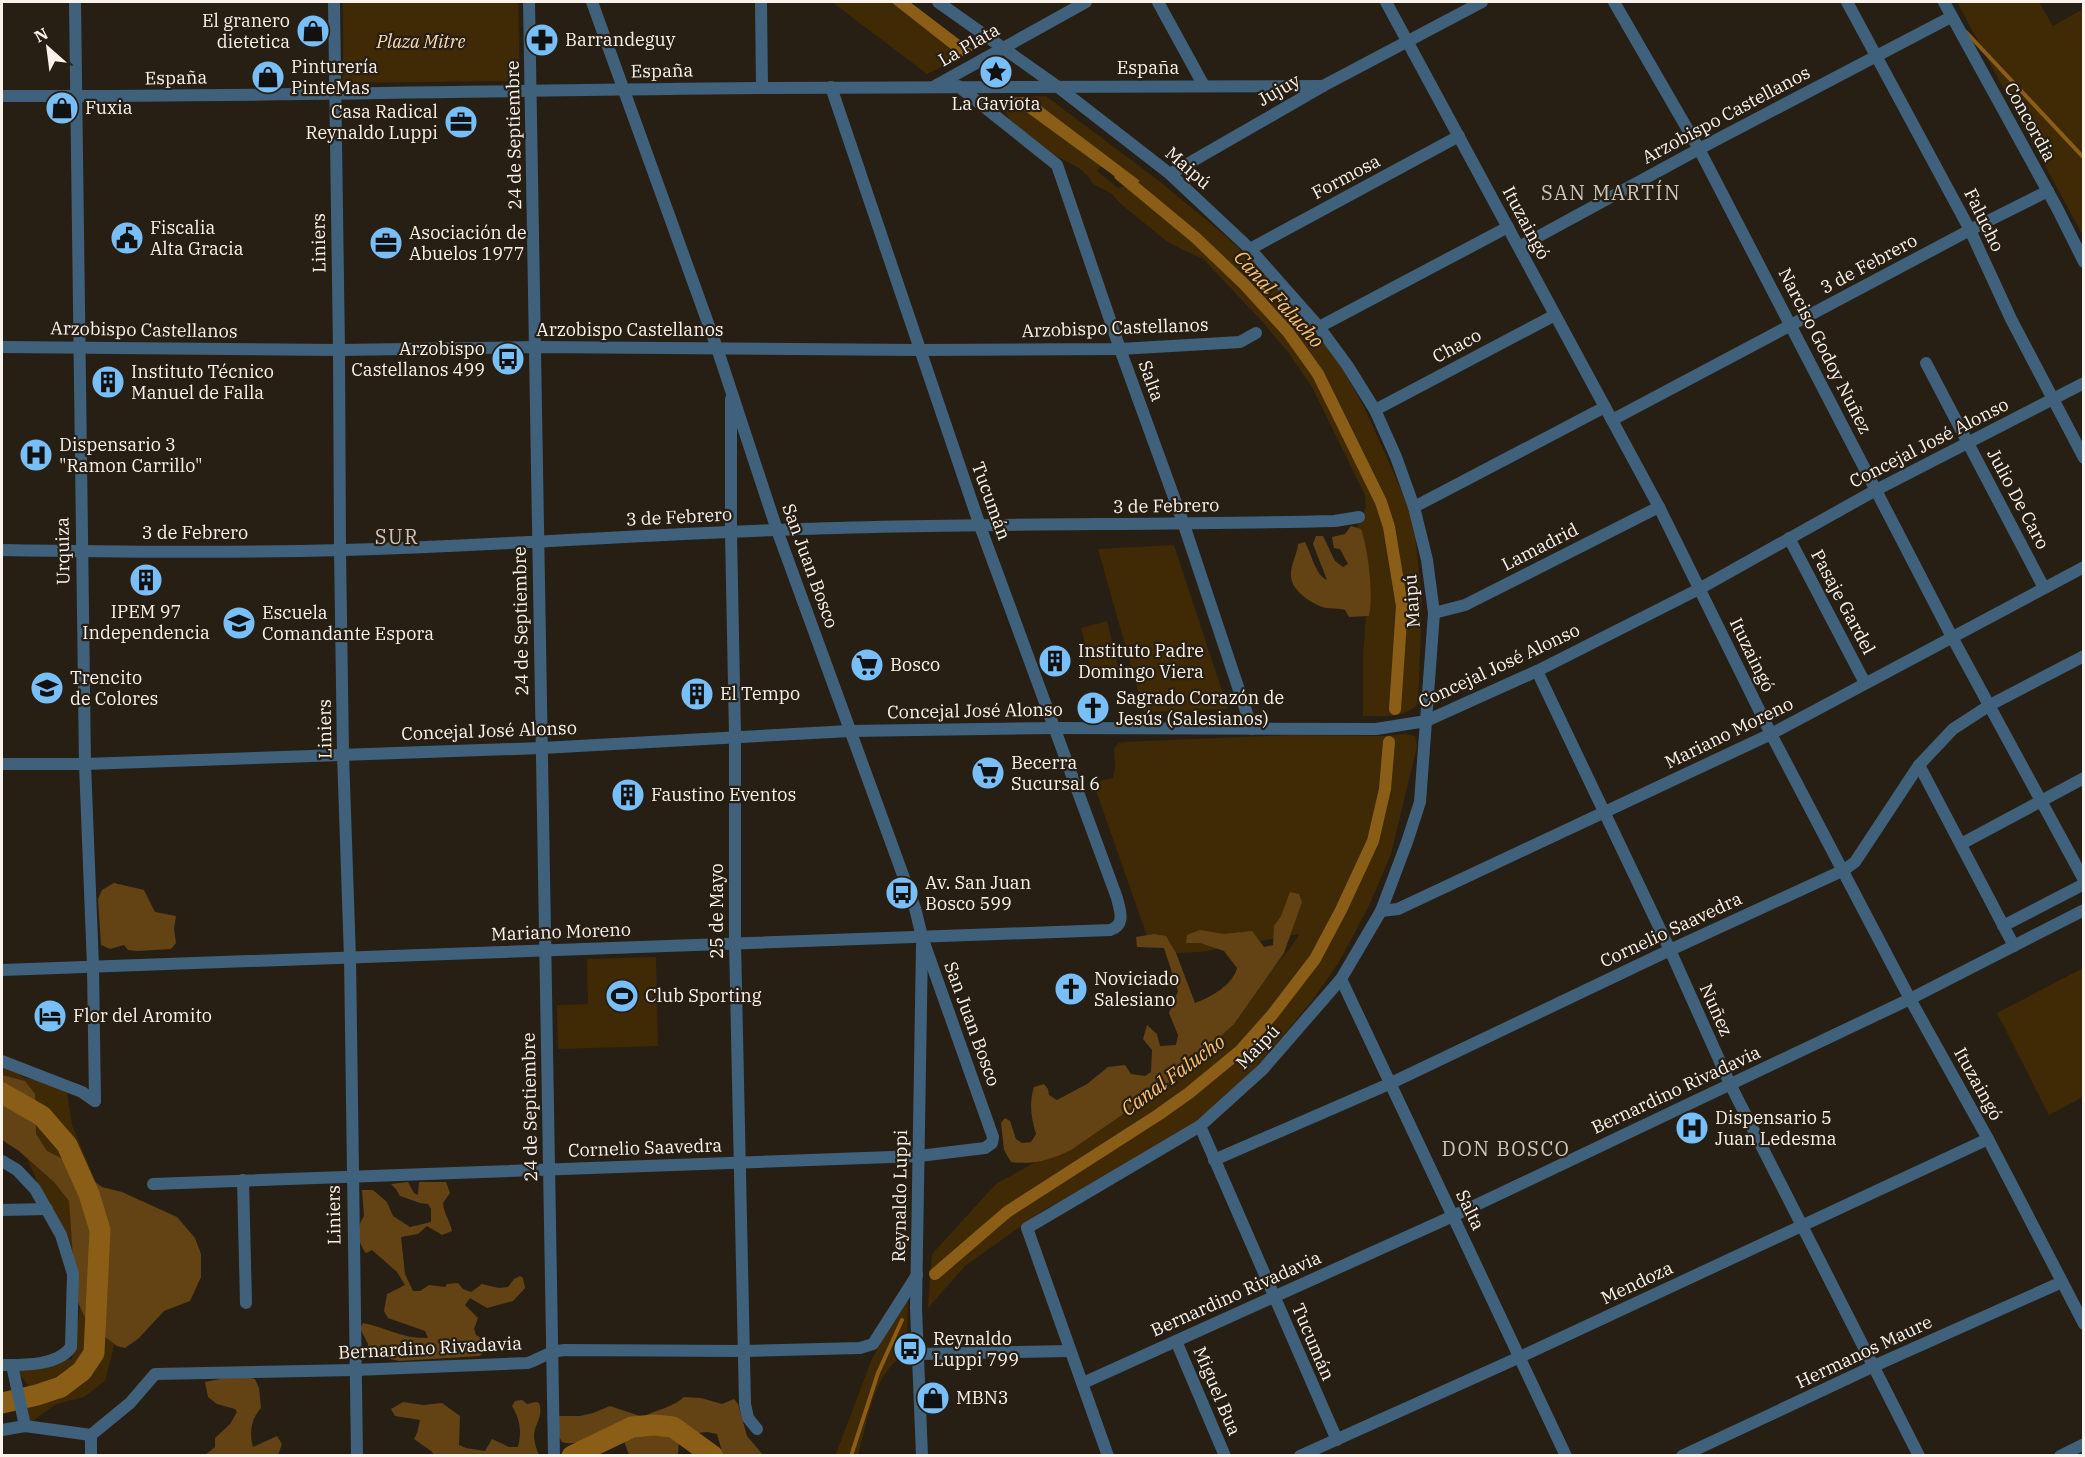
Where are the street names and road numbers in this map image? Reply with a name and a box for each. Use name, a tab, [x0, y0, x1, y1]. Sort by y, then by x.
street label: La Plata	[934, 18, 1004, 71]
street label: España	[1117, 56, 1180, 79]
street label: España	[630, 58, 694, 83]
street label: 24 de Septiembre	[501, 60, 526, 210]
street label: Arzobispo Castellanos	[1638, 60, 1814, 169]
street label: España	[144, 65, 208, 90]
street label: Jujuy	[1253, 68, 1305, 111]
street label: Concordia	[1999, 78, 2062, 165]
street label: Maipú	[1161, 141, 1216, 194]
street label: Formosa	[1307, 149, 1384, 204]
street label: Ituzaingó	[1498, 182, 1555, 263]
street label: Falucho	[1959, 184, 2010, 255]
street label: Liniers	[306, 213, 331, 273]
street label: 3 de Febrero	[1816, 228, 1921, 299]
street label: Narciso Godoy Nuñez	[1774, 264, 1877, 438]
street label: Arzobispo Castellanos	[1021, 313, 1209, 342]
street label: Arzobispo Castellanos	[50, 316, 238, 343]
street label: Arzobispo Castellanos	[536, 318, 724, 341]
street label: Chaco	[1428, 323, 1485, 368]
street label: Salta	[1133, 357, 1170, 405]
street label: Concejal José Alonso	[1845, 392, 2012, 493]
street label: Julio De Caro	[1982, 445, 2055, 553]
street label: Tucumán	[967, 459, 1016, 543]
street label: 3 de Febrero	[1113, 493, 1219, 518]
street label: San Juan Bosco	[777, 500, 844, 631]
street label: 3 de Febrero	[625, 502, 733, 531]
street label: Urquiza	[50, 517, 75, 585]
street label: Lamadrid	[1498, 517, 1582, 576]
street label: 3 de Febrero	[142, 521, 248, 544]
street label: Pasaje Gardel	[1806, 545, 1881, 658]
street label: 24 de Septiembre	[508, 546, 533, 696]
street label: Maipú	[1398, 574, 1425, 628]
street label: Ituzaingó	[1725, 614, 1780, 696]
street label: Concejal José Alonso	[1414, 618, 1583, 713]
street label: Mariano Moreno	[1661, 692, 1797, 774]
street label: Concejal José Alonso	[887, 697, 1063, 724]
street label: Liniers	[312, 699, 337, 759]
street label: Concejal José Alonso	[401, 716, 577, 745]
street label: 25 de Mayo	[705, 863, 728, 959]
street label: Cornelio Saavedra	[1596, 886, 1746, 973]
street label: Mariano Moreno	[491, 918, 631, 945]
street label: San Juan Bosco	[939, 958, 1006, 1089]
street label: Nuñez	[1695, 980, 1738, 1040]
street label: Maipú	[1231, 1019, 1284, 1074]
street label: 24 de Septiembre	[517, 1032, 542, 1182]
street label: Bernardino Rivadavia	[1588, 1040, 1764, 1139]
street label: Ituzaingó	[1949, 1043, 2008, 1124]
street label: Reynaldo Luppi	[887, 1129, 912, 1262]
street label: Cornelio Saavedra	[568, 1133, 723, 1162]
street label: Liniers	[321, 1185, 346, 1245]
street label: Salta	[1451, 1186, 1490, 1234]
street label: Bernardino Rivadavia	[1147, 1246, 1325, 1341]
street label: Mendoza	[1597, 1256, 1677, 1309]
street label: Tucumán	[1287, 1300, 1340, 1384]
street label: Hermanos Maure	[1792, 1310, 1936, 1393]
street label: Bernardino Rivadavia	[337, 1331, 523, 1364]
street label: Miguel Bua	[1188, 1343, 1247, 1439]

